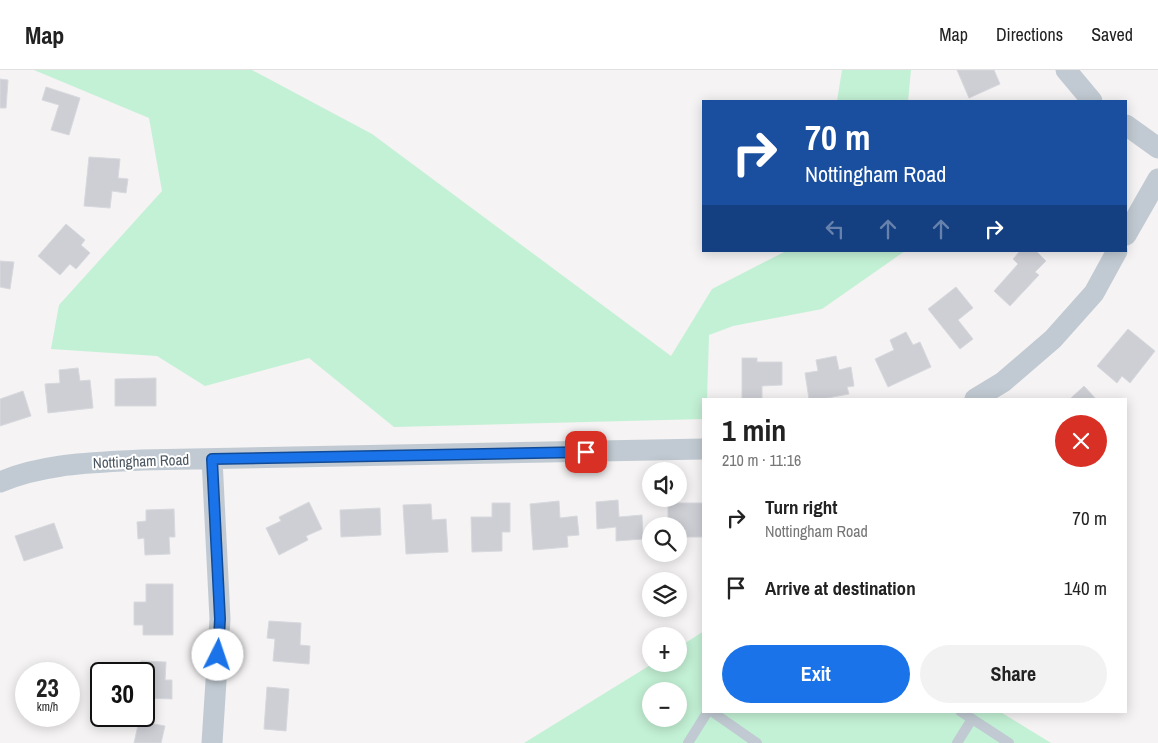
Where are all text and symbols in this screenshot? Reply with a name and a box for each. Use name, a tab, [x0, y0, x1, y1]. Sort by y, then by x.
text: Map	[25, 19, 64, 51]
text: Map	[939, 22, 968, 47]
text: Directions	[996, 22, 1063, 47]
text: Saved	[1091, 22, 1133, 47]
text: 70 m	[805, 114, 870, 161]
icon: right	[722, 120, 787, 185]
text: Nottingham Road	[805, 159, 946, 189]
icon: left	[821, 215, 849, 243]
icon: ahead	[874, 215, 902, 243]
icon: ahead	[927, 215, 955, 243]
icon: right	[980, 215, 1008, 243]
text: 1 min	[722, 410, 786, 450]
button: close	[1055, 415, 1107, 467]
pin	[565, 431, 607, 473]
icon: arrive	[572, 438, 600, 466]
street label: Nottingham Road	[92, 449, 190, 473]
text: 210 m · 11:16	[722, 449, 801, 471]
map controls	[642, 462, 687, 727]
button: sound	[642, 462, 687, 507]
text: Turn right	[765, 494, 837, 520]
icon: right	[722, 504, 750, 532]
text: 70 m	[1072, 505, 1107, 531]
button: search	[642, 517, 687, 562]
text: Nottingham Road	[765, 520, 868, 542]
button: layers	[642, 572, 687, 617]
icon: arrive	[722, 574, 750, 602]
text: Arrive at destination	[765, 575, 916, 601]
text: 140 m	[1064, 575, 1107, 601]
button: +	[642, 627, 687, 672]
position arrow	[191, 628, 243, 680]
button: Exit	[722, 645, 910, 703]
button: Share	[920, 645, 1107, 703]
speed limit sign: 30	[90, 662, 155, 727]
text: 23	[36, 671, 59, 705]
button: −	[642, 682, 687, 727]
text: km/h	[37, 699, 58, 715]

